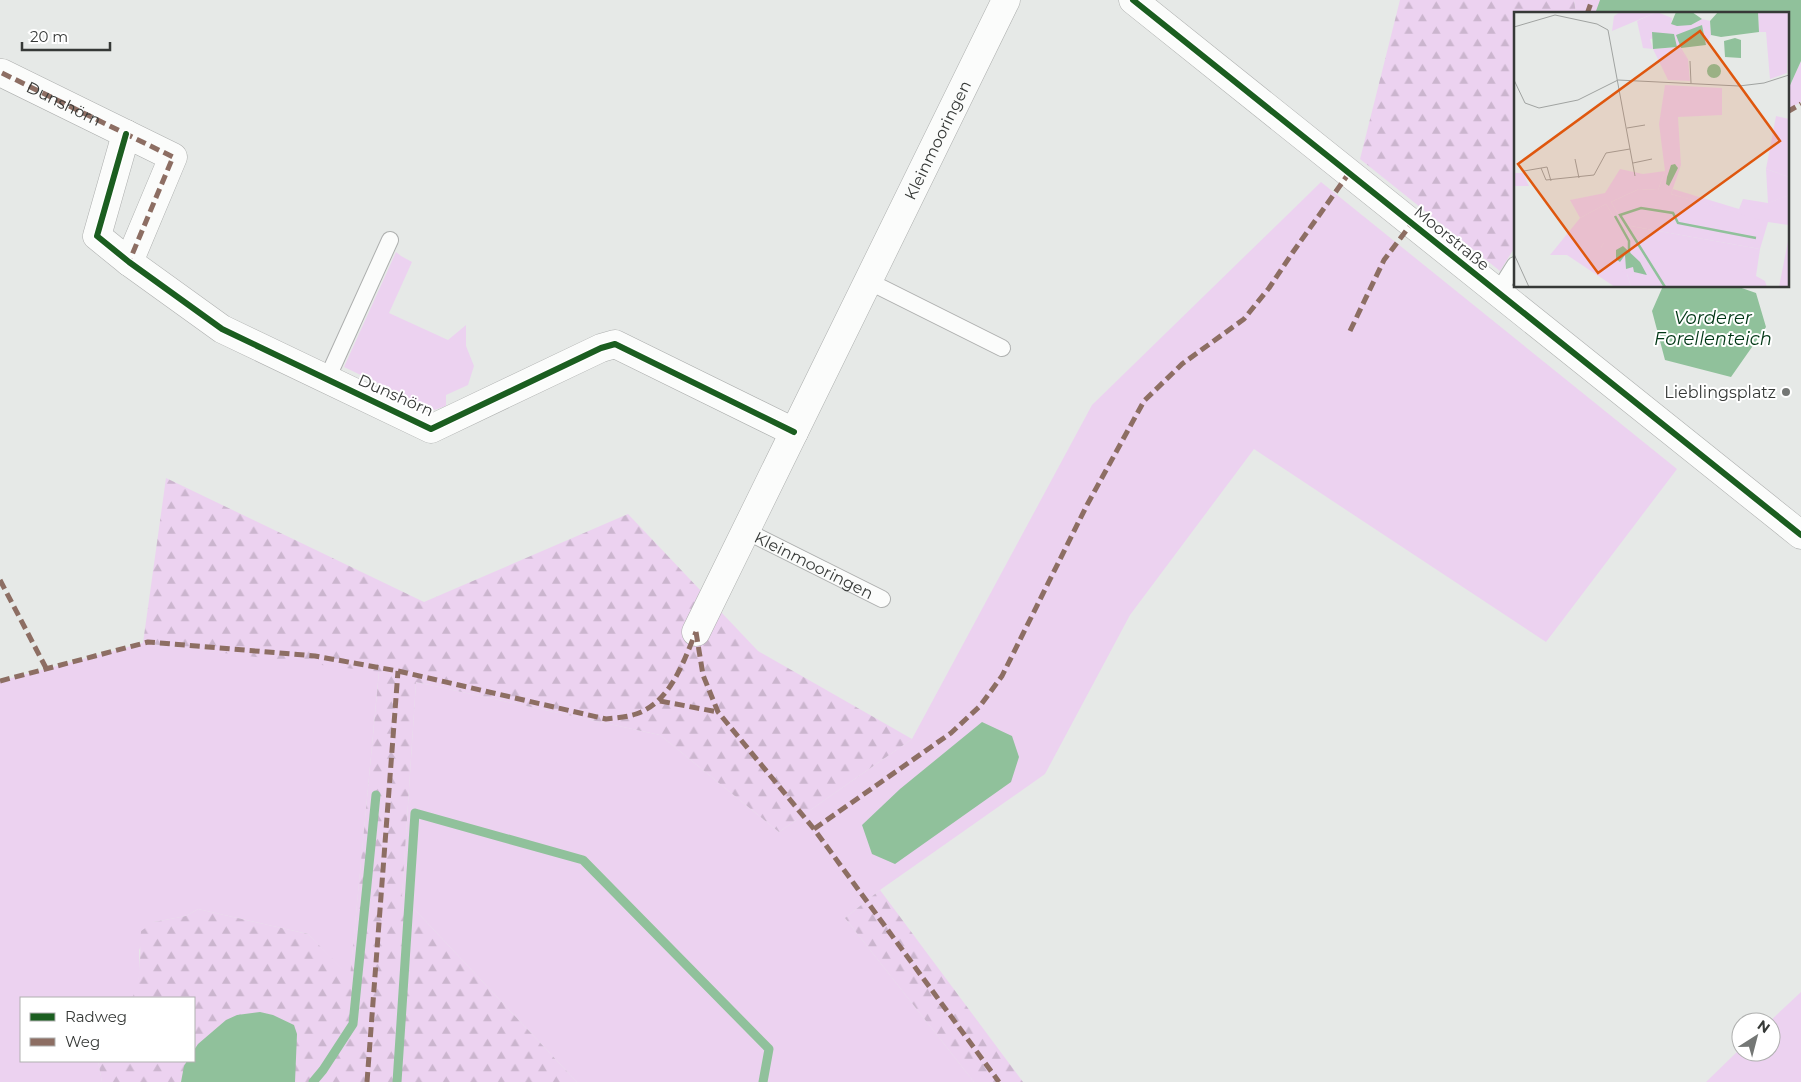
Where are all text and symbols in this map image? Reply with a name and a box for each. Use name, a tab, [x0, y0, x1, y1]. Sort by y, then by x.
inset map	[1514, 12, 1788, 288]
scale bar	[22, 20, 110, 52]
text: 20 m	[30, 27, 68, 46]
street label: Kleinmooringen	[901, 77, 975, 203]
street label: Dunshörn	[23, 78, 104, 130]
street label: Moorstraße	[1410, 202, 1493, 275]
water label: Vorderer Forellenteich	[1654, 307, 1772, 350]
street label: Dunshörn	[355, 370, 436, 421]
place label: Lieblingsplatz	[1664, 383, 1776, 402]
marker: Lieblingsplatz	[1780, 386, 1792, 398]
street label: Kleinmooringen	[751, 528, 876, 603]
legend	[20, 997, 195, 1062]
text: Radweg	[65, 1007, 127, 1026]
north arrow	[1731, 1012, 1781, 1062]
text: N	[1754, 1016, 1774, 1037]
text: Weg	[65, 1032, 100, 1051]

